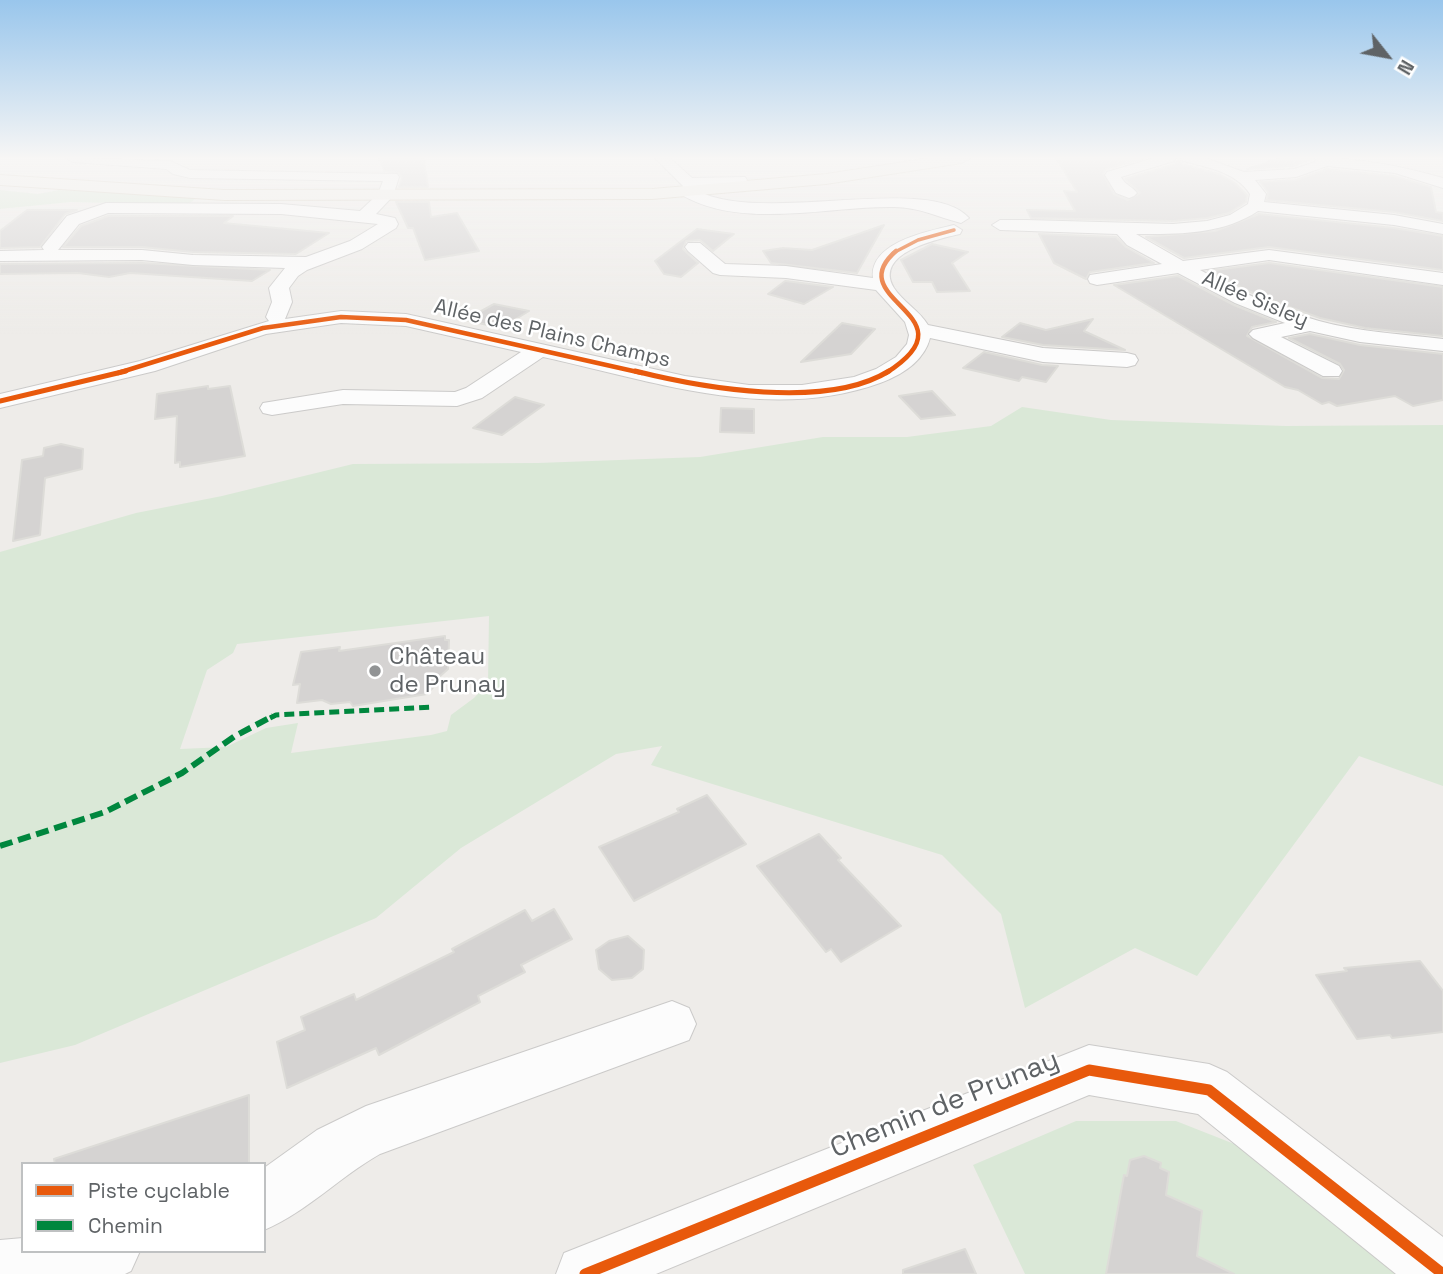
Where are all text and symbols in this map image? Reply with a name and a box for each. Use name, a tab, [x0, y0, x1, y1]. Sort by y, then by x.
north arrow	[1352, 21, 1422, 91]
text: N	[1391, 55, 1419, 79]
street label: Allée Sisley	[1198, 266, 1312, 334]
street label: Allée des Plains Champs	[431, 295, 673, 373]
place label: Château de Prunay	[389, 643, 506, 699]
marker: Château de Prunay	[367, 663, 383, 679]
street label: Chemin de Prunay	[826, 1044, 1064, 1166]
legend	[21, 1162, 266, 1253]
text: Piste cyclable	[88, 1177, 230, 1204]
text: Chemin	[88, 1212, 163, 1239]

